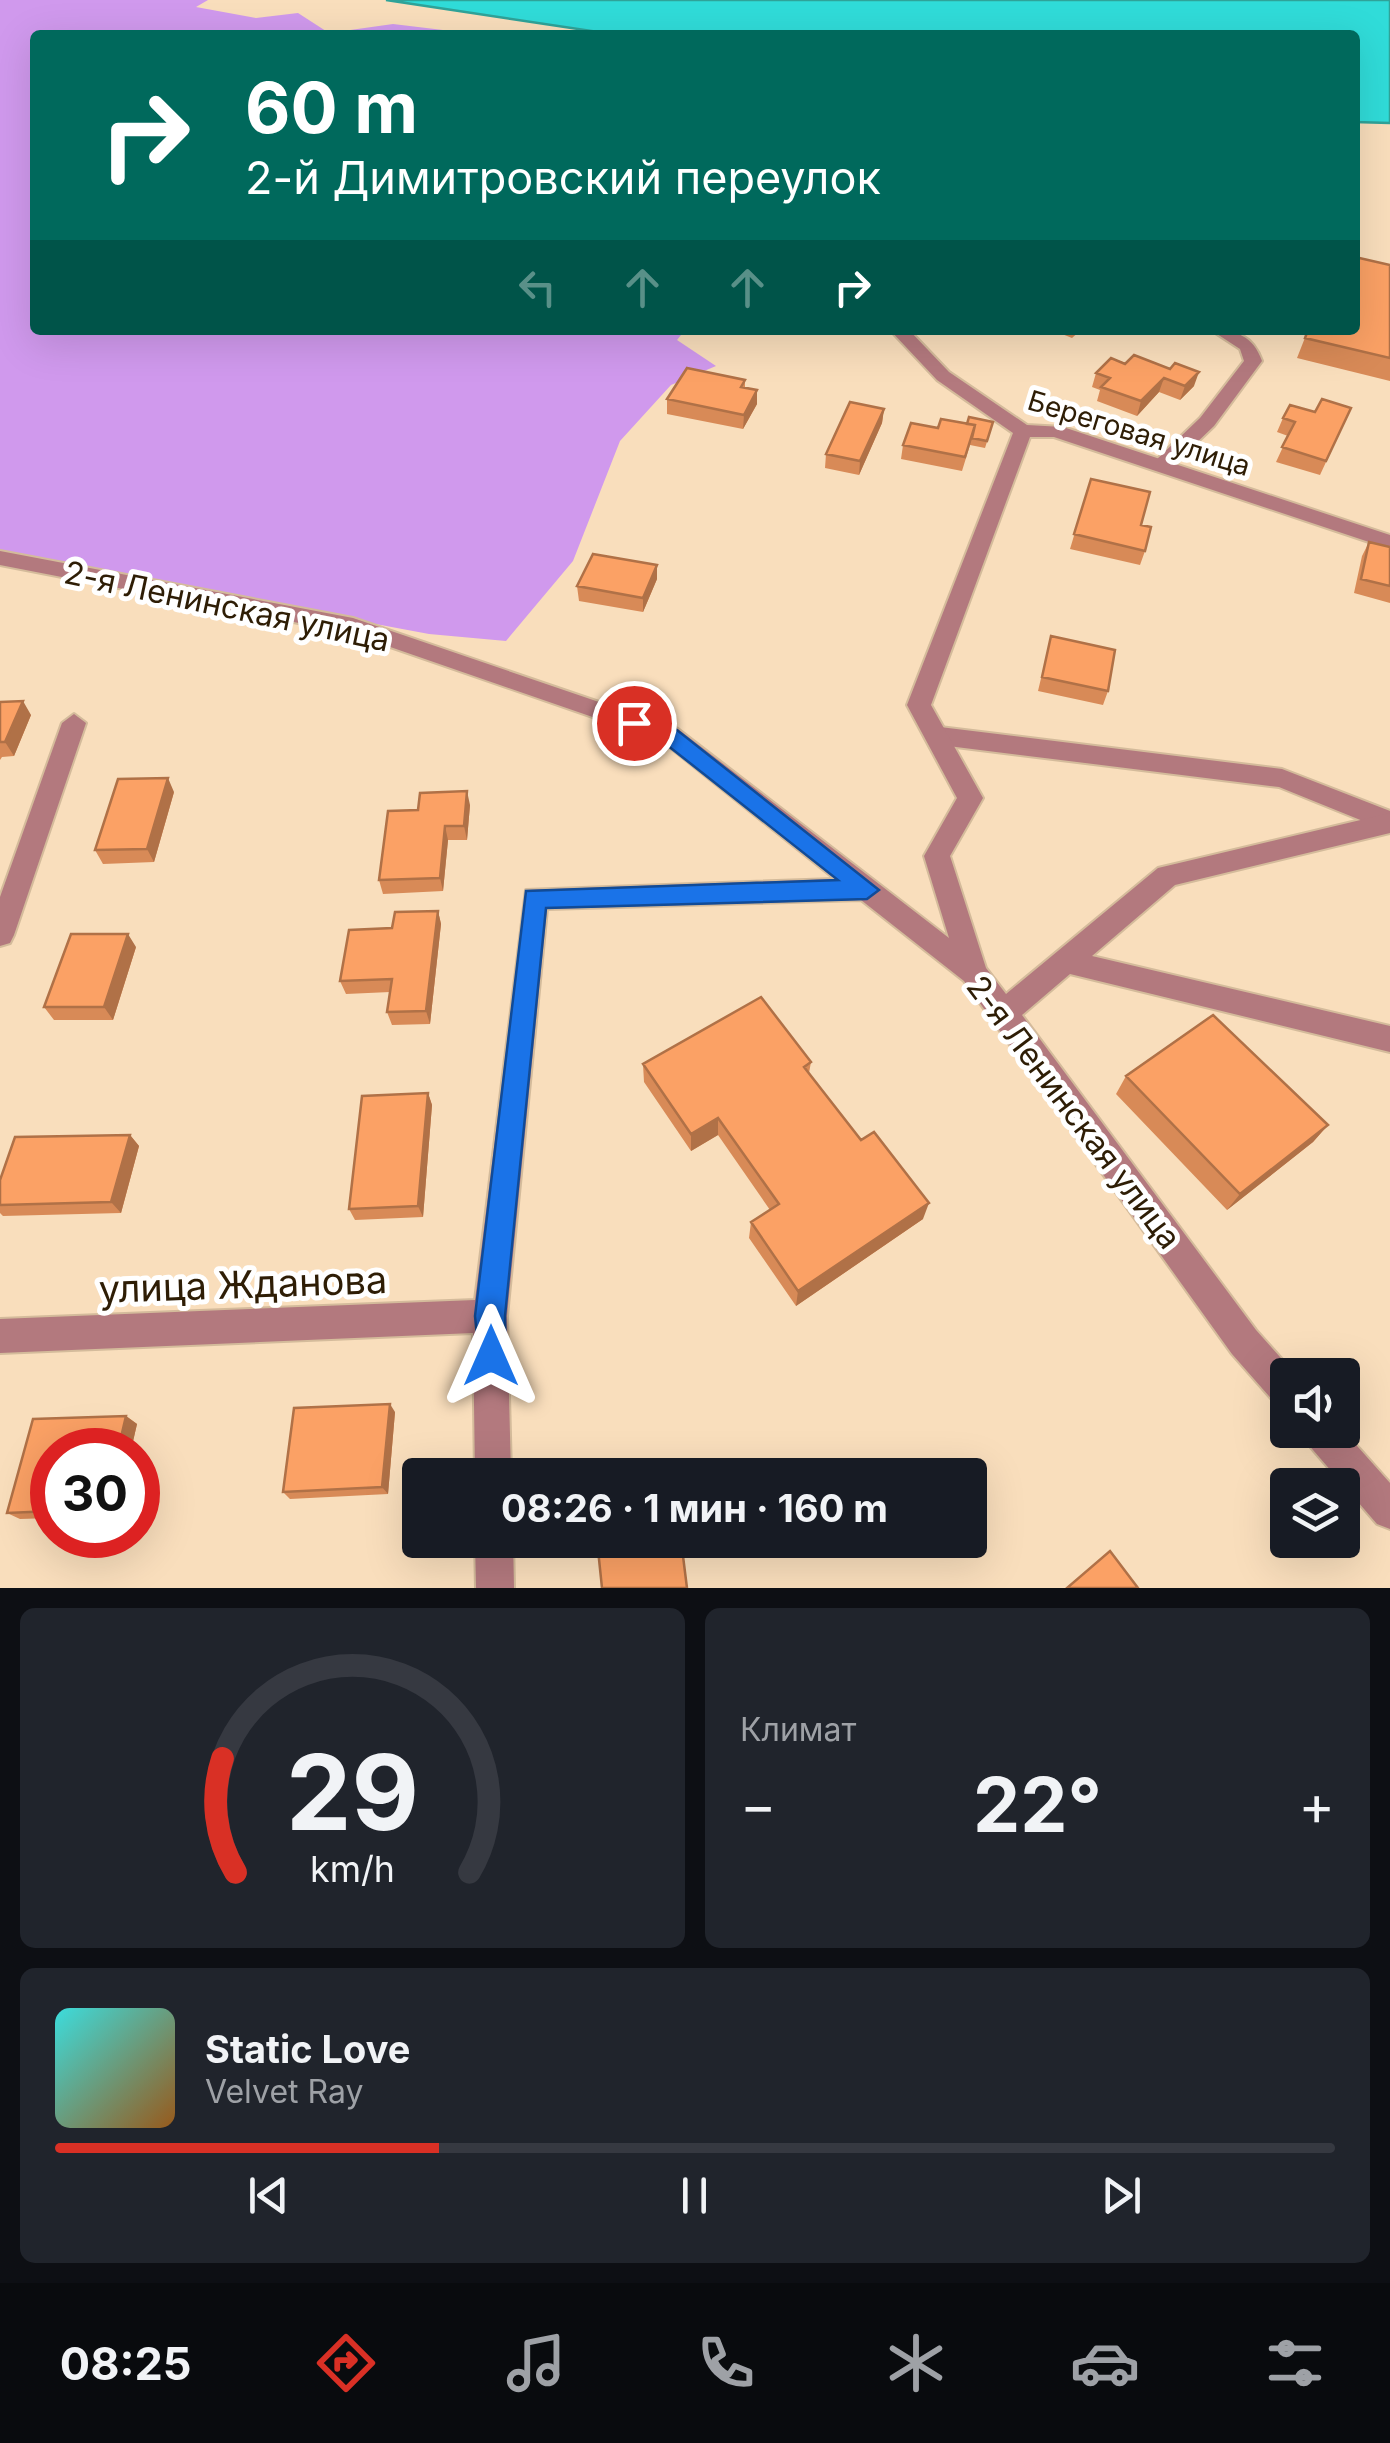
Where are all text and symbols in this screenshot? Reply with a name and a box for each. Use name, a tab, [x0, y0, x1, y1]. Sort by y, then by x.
text: 60 m	[245, 65, 418, 150]
icon: right	[80, 70, 210, 200]
text: 2-й Димитровский переулок	[245, 150, 881, 205]
icon: left	[510, 260, 565, 315]
icon: ahead	[615, 260, 670, 315]
icon: ahead	[720, 260, 775, 315]
icon: right	[825, 260, 880, 315]
street label: Береговая улица	[1024, 383, 1254, 483]
street label: 2-я Ленинская улица	[61, 552, 393, 660]
pin	[592, 681, 677, 766]
icon: arrive	[607, 696, 662, 751]
street label: 2-я Ленинская улица	[959, 968, 1189, 1256]
street label: улица Жданова	[98, 1256, 388, 1312]
position arrow	[439, 1304, 543, 1408]
map controls	[1270, 1358, 1360, 1558]
button: sound	[1270, 1358, 1360, 1448]
speed limit sign: 30	[30, 1428, 160, 1558]
button: layers	[1270, 1468, 1360, 1558]
text: 08:26 · 1 мин · 160 m	[501, 1485, 888, 1531]
text: Климат	[740, 1710, 856, 1749]
text: 29	[286, 1729, 419, 1855]
text: 22°	[973, 1759, 1102, 1850]
text: −	[740, 1772, 776, 1838]
text: +	[1299, 1772, 1335, 1838]
text: km/h	[310, 1847, 395, 1891]
text: Static Love	[205, 2026, 410, 2072]
text: Velvet Ray	[205, 2072, 363, 2111]
icon: previous	[241, 2168, 296, 2223]
icon: pause	[667, 2168, 722, 2223]
icon: next	[1094, 2168, 1149, 2223]
icon: directions	[311, 2328, 381, 2398]
icon: music	[501, 2328, 571, 2398]
icon: phone	[691, 2328, 761, 2398]
icon: climate	[881, 2328, 951, 2398]
icon: car	[1070, 2328, 1140, 2398]
icon: filters	[1260, 2328, 1330, 2398]
text: 08:25	[60, 2336, 192, 2391]

